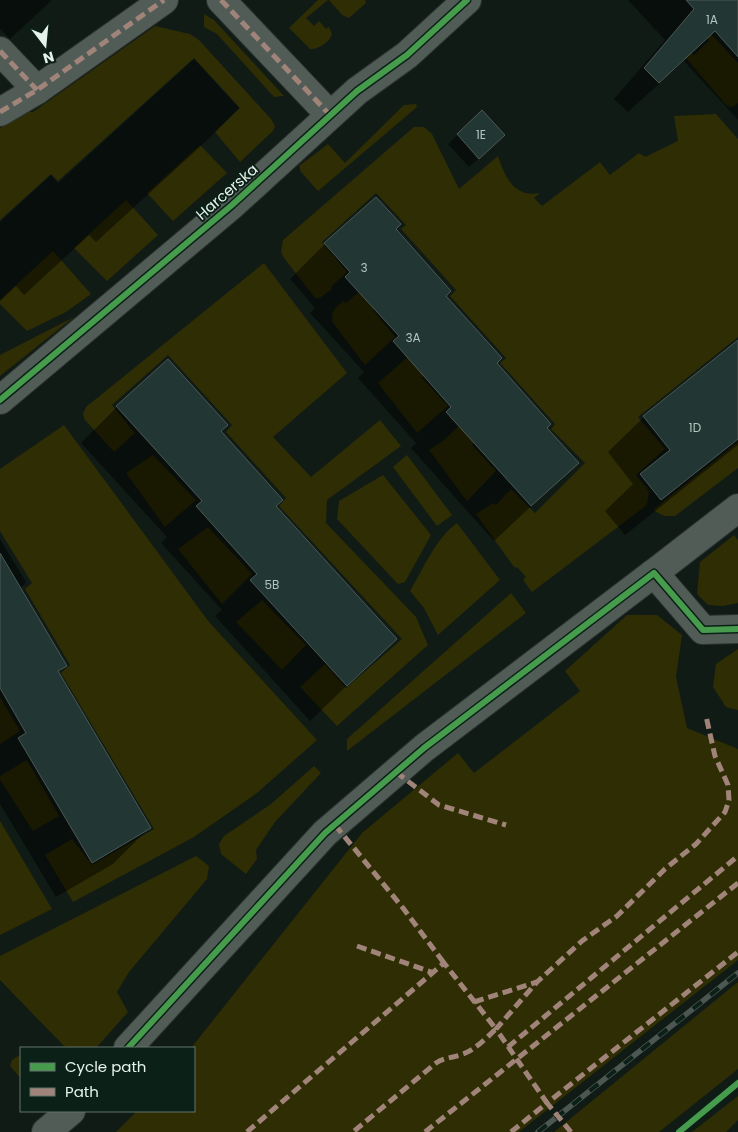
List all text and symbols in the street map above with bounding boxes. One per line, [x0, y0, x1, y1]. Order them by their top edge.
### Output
house number: 1A [706, 11, 718, 28]
north arrow [20, 20, 70, 70]
text: N [41, 46, 56, 69]
house number: 1E [476, 126, 486, 143]
street label: Harcerska [191, 159, 262, 224]
house number: 3 [360, 259, 368, 276]
house number: 3A [405, 329, 421, 346]
house number: 1D [689, 419, 701, 436]
house number: 5B [265, 576, 279, 593]
legend [20, 1047, 195, 1112]
text: Cycle path [65, 1056, 146, 1077]
text: Path [65, 1081, 99, 1102]

